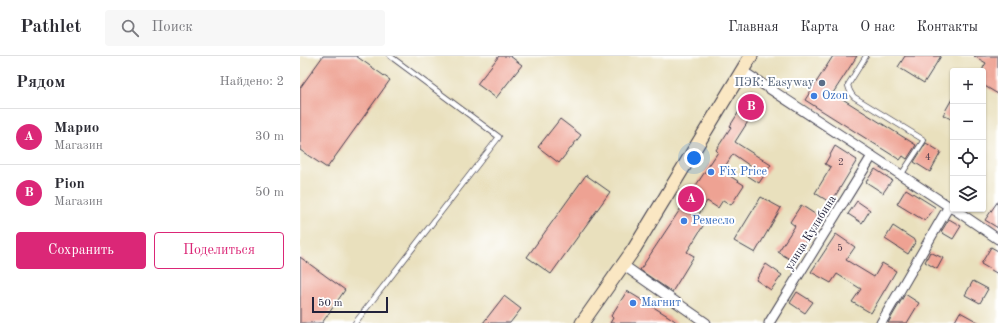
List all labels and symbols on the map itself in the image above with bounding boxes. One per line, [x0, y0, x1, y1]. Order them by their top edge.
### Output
place label: ПЭК: Easyway [735, 77, 815, 89]
marker: ПЭК: Easyway [817, 78, 827, 88]
place label: Ozon [822, 90, 849, 102]
marker: Ozon [809, 91, 819, 101]
pin: B [738, 92, 764, 122]
your location [684, 148, 704, 168]
house number: 4 [925, 152, 931, 162]
house number: 2 [838, 157, 844, 167]
place label: Fix Price [719, 166, 768, 178]
marker: Fix Price [706, 167, 716, 177]
pin: A [678, 184, 704, 214]
street label: улица Кулибина [783, 193, 839, 273]
place label: Ремесло [692, 215, 735, 227]
marker: Ремесло [679, 216, 689, 226]
house number: 5 [837, 243, 843, 253]
scale bar [312, 295, 388, 314]
place label: Магнит [641, 297, 681, 309]
marker: Магнит [628, 298, 638, 308]

